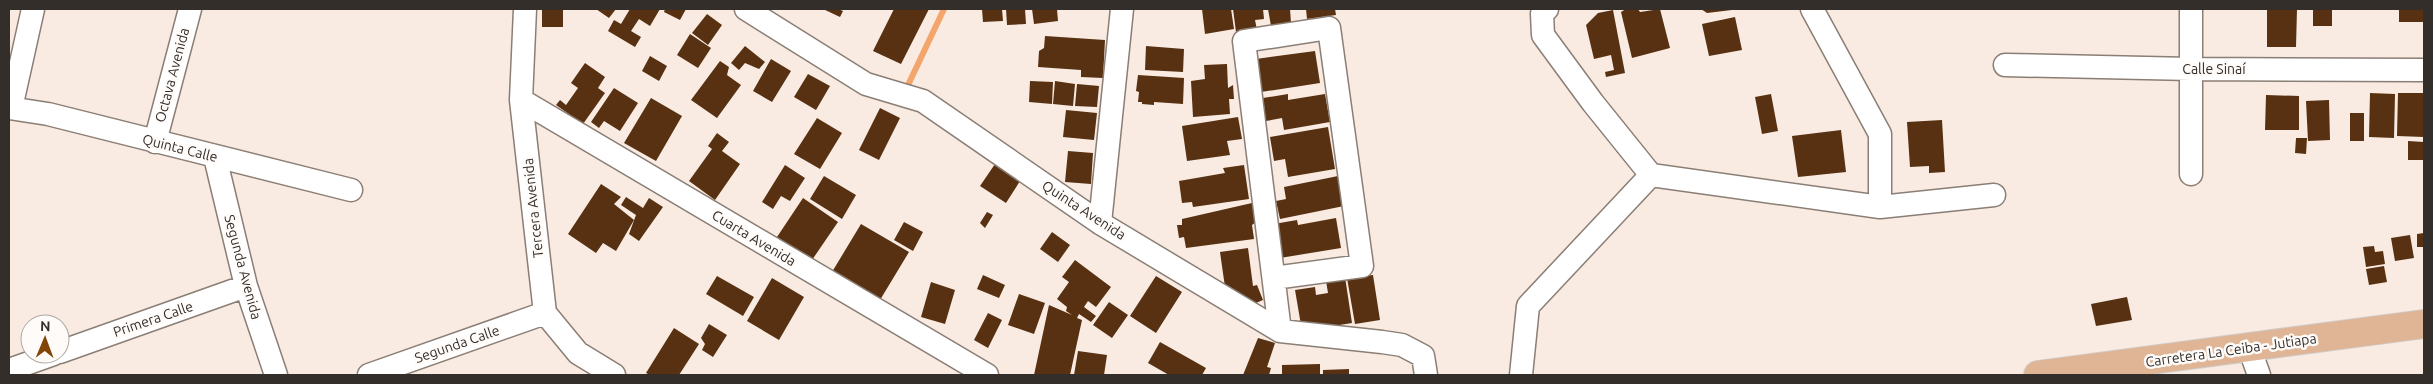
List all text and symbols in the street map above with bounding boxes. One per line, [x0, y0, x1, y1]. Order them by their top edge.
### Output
street label: Octava Avenida [152, 26, 192, 124]
street label: Calle Sinaí [2182, 61, 2246, 77]
street label: Quinta Calle [141, 131, 219, 165]
street label: Tercera Avenida [520, 157, 546, 259]
street label: Quinta Avenida [1039, 177, 1129, 243]
street label: Cuarta Avenida [709, 207, 799, 269]
street label: Segunda Avenida [221, 213, 265, 321]
street label: Primera Calle [111, 298, 195, 340]
north arrow [20, 314, 70, 364]
text: N [40, 318, 51, 334]
street label: Segunda Calle [413, 322, 501, 366]
street label: Carretera La Ceiba - Jutiapa [2144, 330, 2318, 370]

